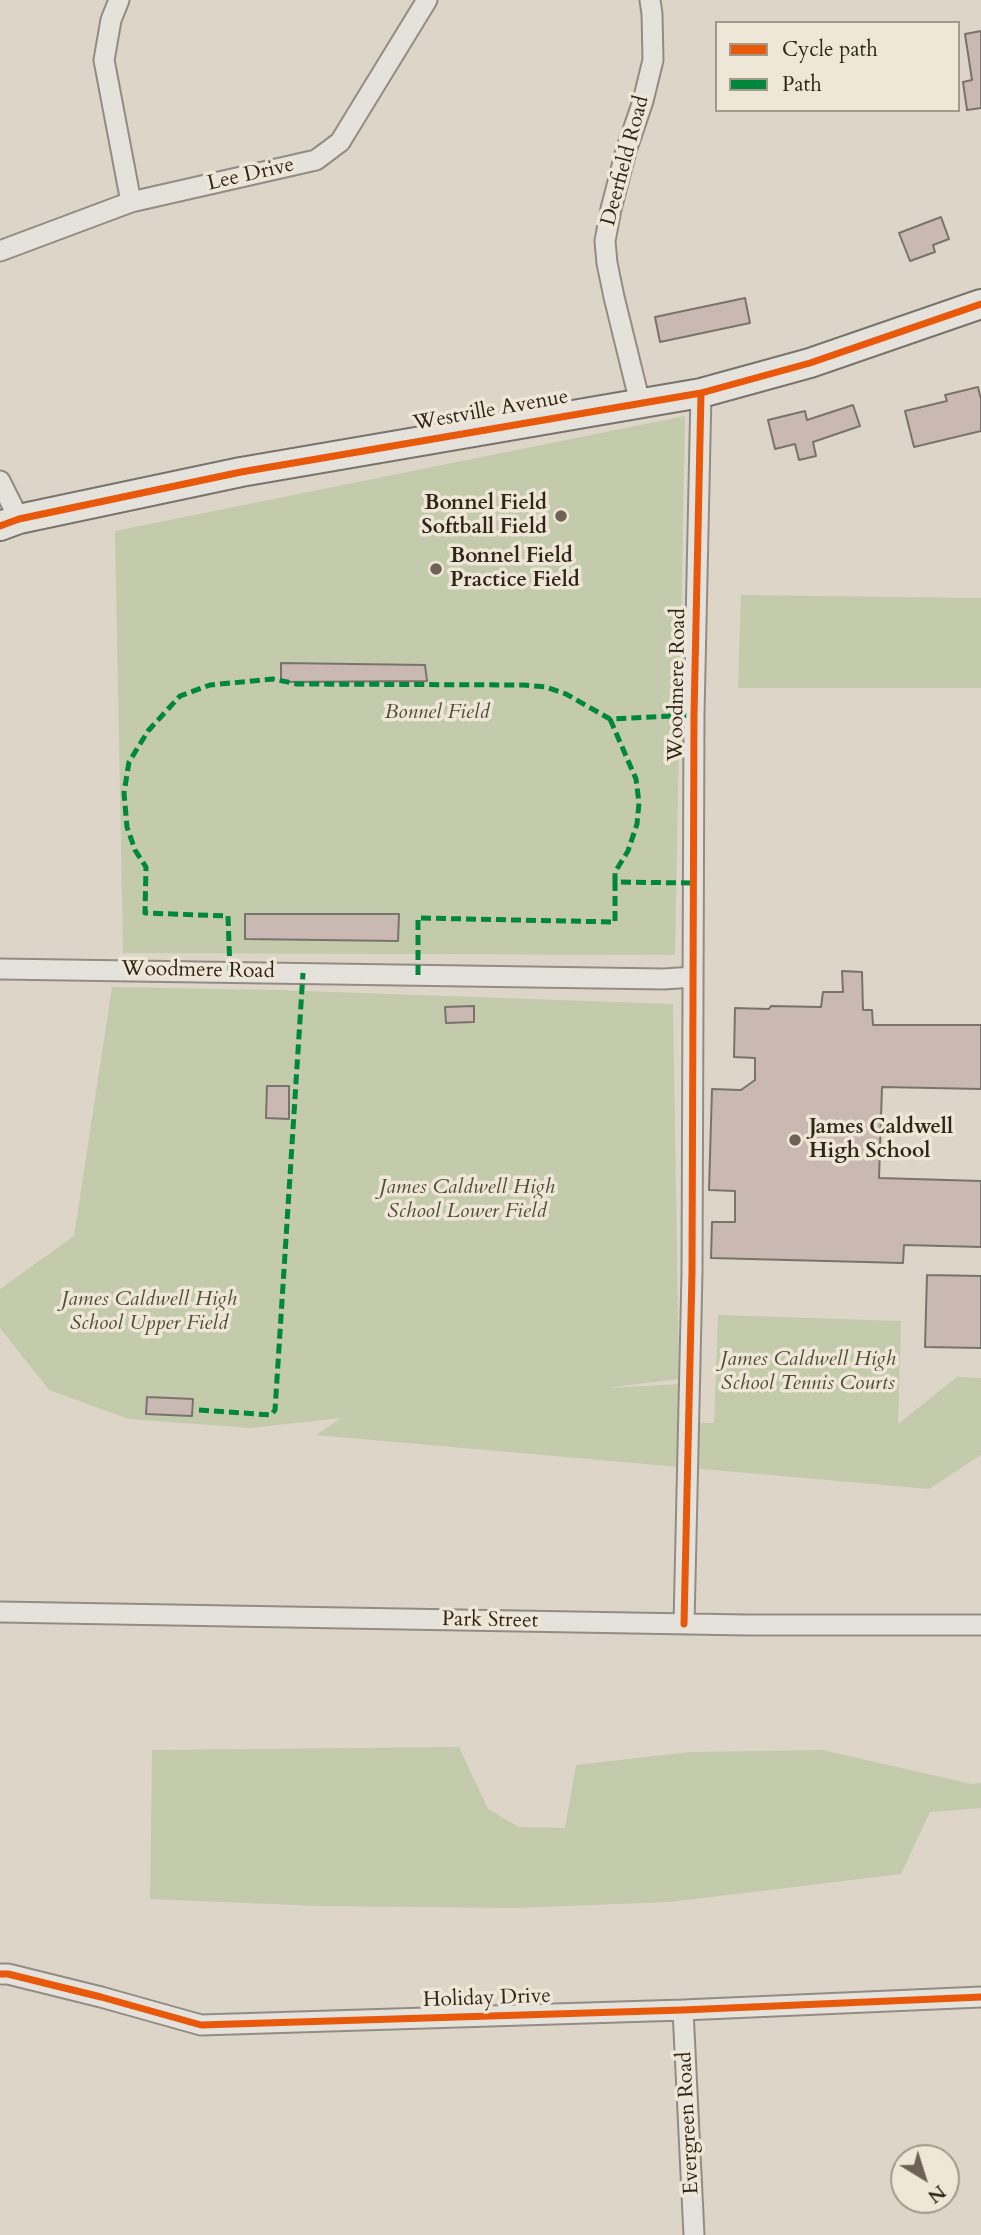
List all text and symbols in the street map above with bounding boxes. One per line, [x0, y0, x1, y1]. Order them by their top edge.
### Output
legend [715, 21, 960, 112]
text: Cycle path [782, 35, 878, 64]
text: Path [782, 70, 822, 99]
street label: Deerfield Road [597, 93, 655, 229]
street label: Lee Drive [205, 153, 297, 197]
street label: Westville Avenue [412, 385, 570, 437]
place label: Bonnel Field Softball Field [422, 491, 547, 541]
marker: Bonnel Field Softball Field [553, 508, 569, 524]
place label: Bonnel Field Practice Field [450, 544, 580, 594]
marker: Bonnel Field Practice Field [428, 561, 444, 577]
street label: Woodmere Road [664, 608, 692, 762]
park label: Bonnel Field [384, 700, 490, 726]
street label: Woodmere Road [121, 957, 275, 985]
place label: James Caldwell High School [809, 1115, 953, 1165]
marker: James Caldwell High School [787, 1132, 803, 1148]
park label: James Caldwell High School Lower Field [379, 1175, 555, 1225]
park label: James Caldwell High School Upper Field [61, 1287, 237, 1337]
park label: James Caldwell High School Tennis Courts [720, 1347, 896, 1397]
street label: Park Street [442, 1608, 538, 1634]
street label: Holiday Drive [423, 1984, 551, 2014]
street label: Evergreen Road [673, 2051, 705, 2195]
north arrow [890, 2144, 960, 2214]
text: N [922, 2179, 951, 2209]

